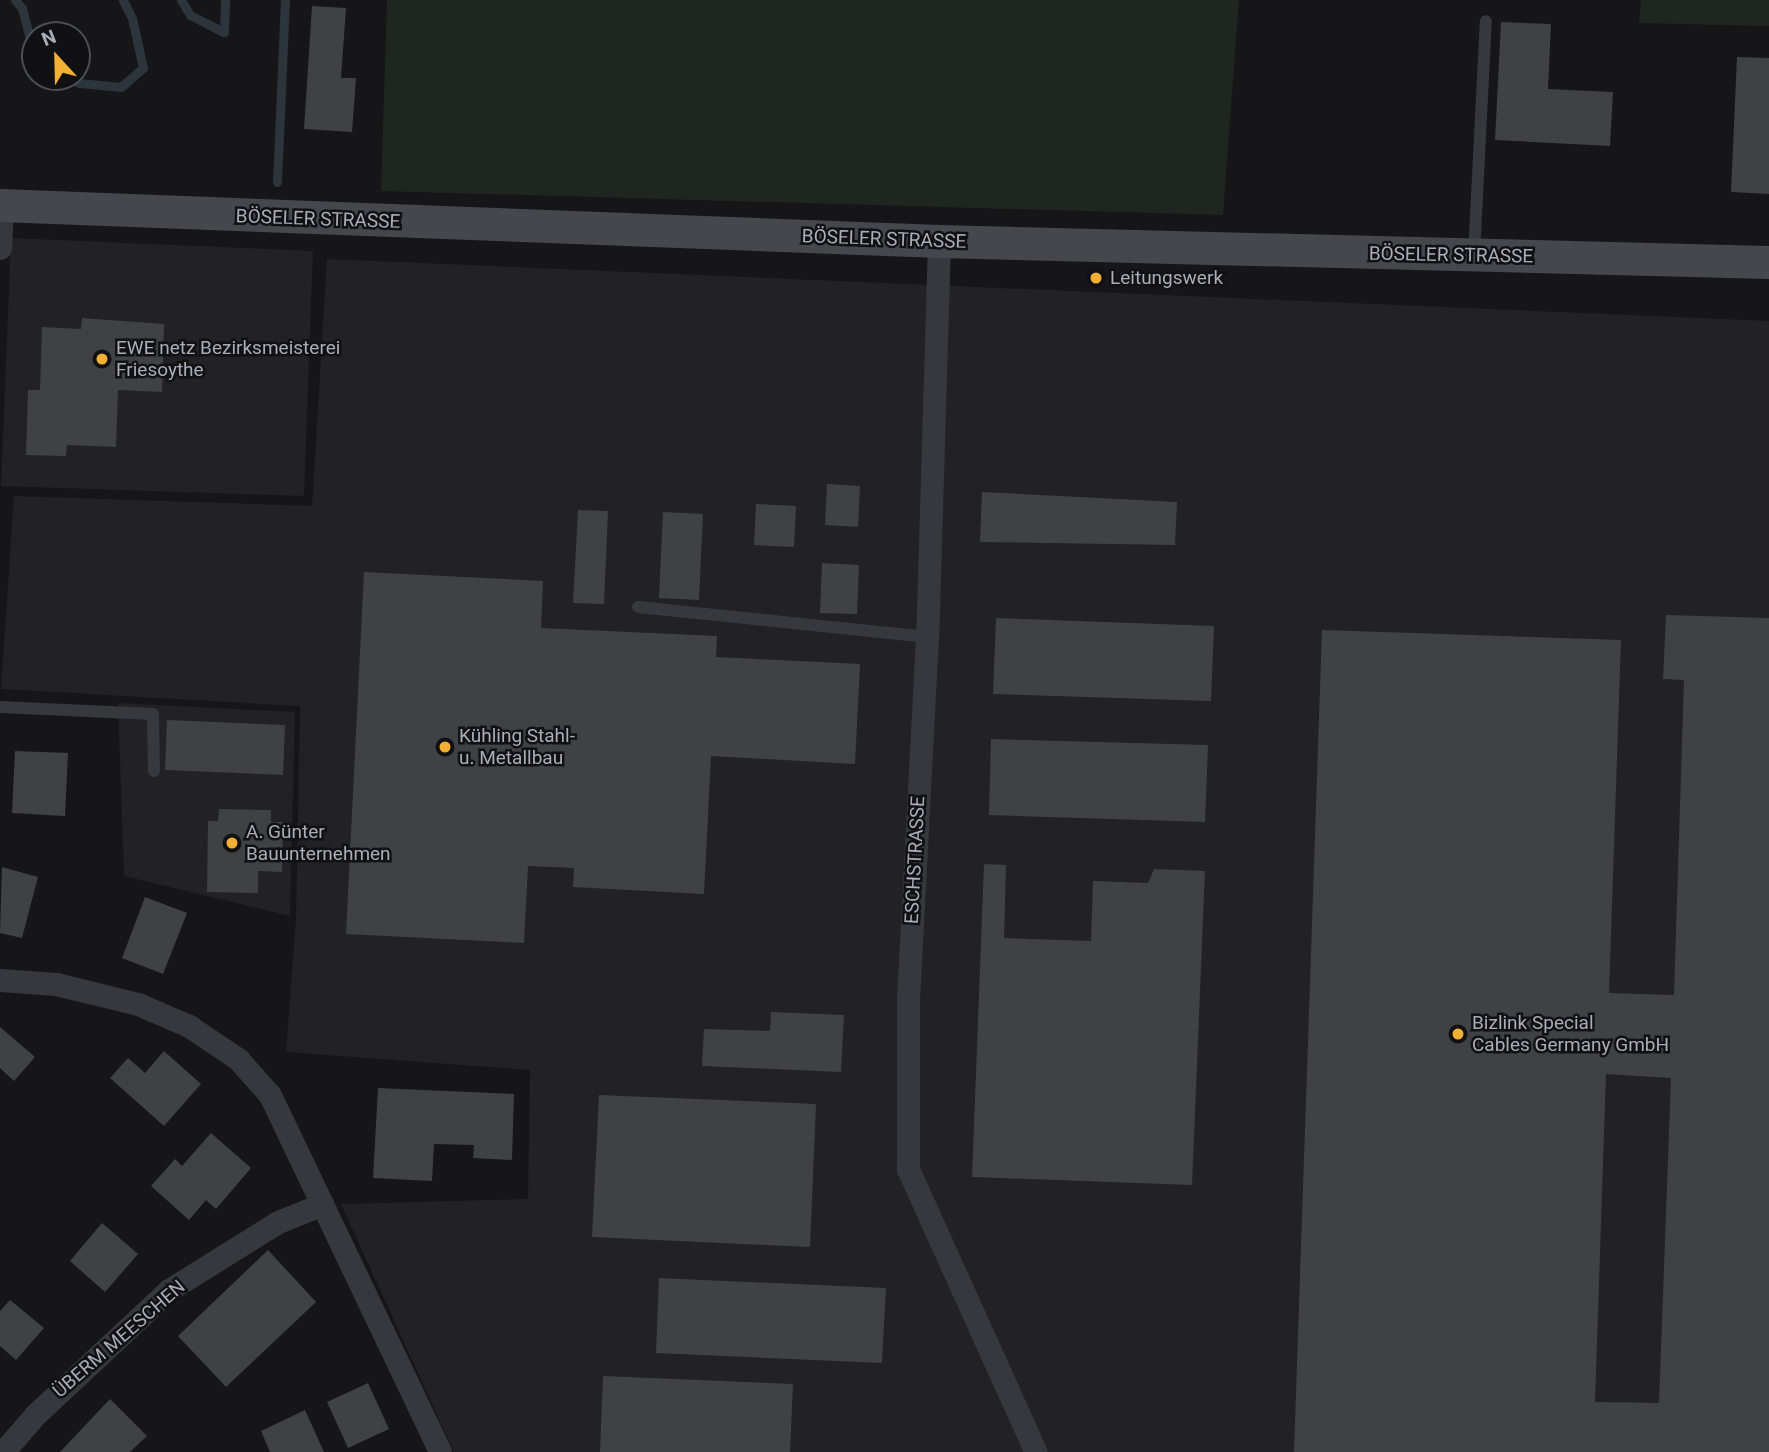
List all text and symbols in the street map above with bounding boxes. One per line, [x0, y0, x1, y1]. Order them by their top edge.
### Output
north arrow [21, 21, 91, 91]
text: N [38, 25, 59, 51]
street label: BÖSELER STRASSE [235, 205, 401, 233]
street label: BÖSELER STRASSE [801, 225, 967, 253]
street label: BÖSELER STRASSE [1369, 242, 1533, 268]
place label: Leitungswerk [1110, 267, 1223, 289]
marker: Leitungswerk [1088, 270, 1104, 286]
place label: EWE netz Bezirksmeisterei Friesoythe [116, 337, 340, 381]
marker: EWE netz Bezirksmeisterei Friesoythe [94, 351, 110, 367]
place label: Kühling Stahl- u. Metallbau [459, 725, 575, 769]
marker: Kühling Stahl- u. Metallbau [437, 739, 453, 755]
street label: ESCHSTRASSE [900, 795, 930, 925]
place label: A. Günter Bauunternehmen [246, 821, 391, 865]
marker: A. Günter Bauunternehmen [224, 835, 240, 851]
place label: Bizlink Special Cables Germany GmbH [1472, 1012, 1669, 1056]
marker: Bizlink Special Cables Germany GmbH [1450, 1026, 1466, 1042]
street label: ÜBERM MEESCHEN [48, 1275, 190, 1403]

